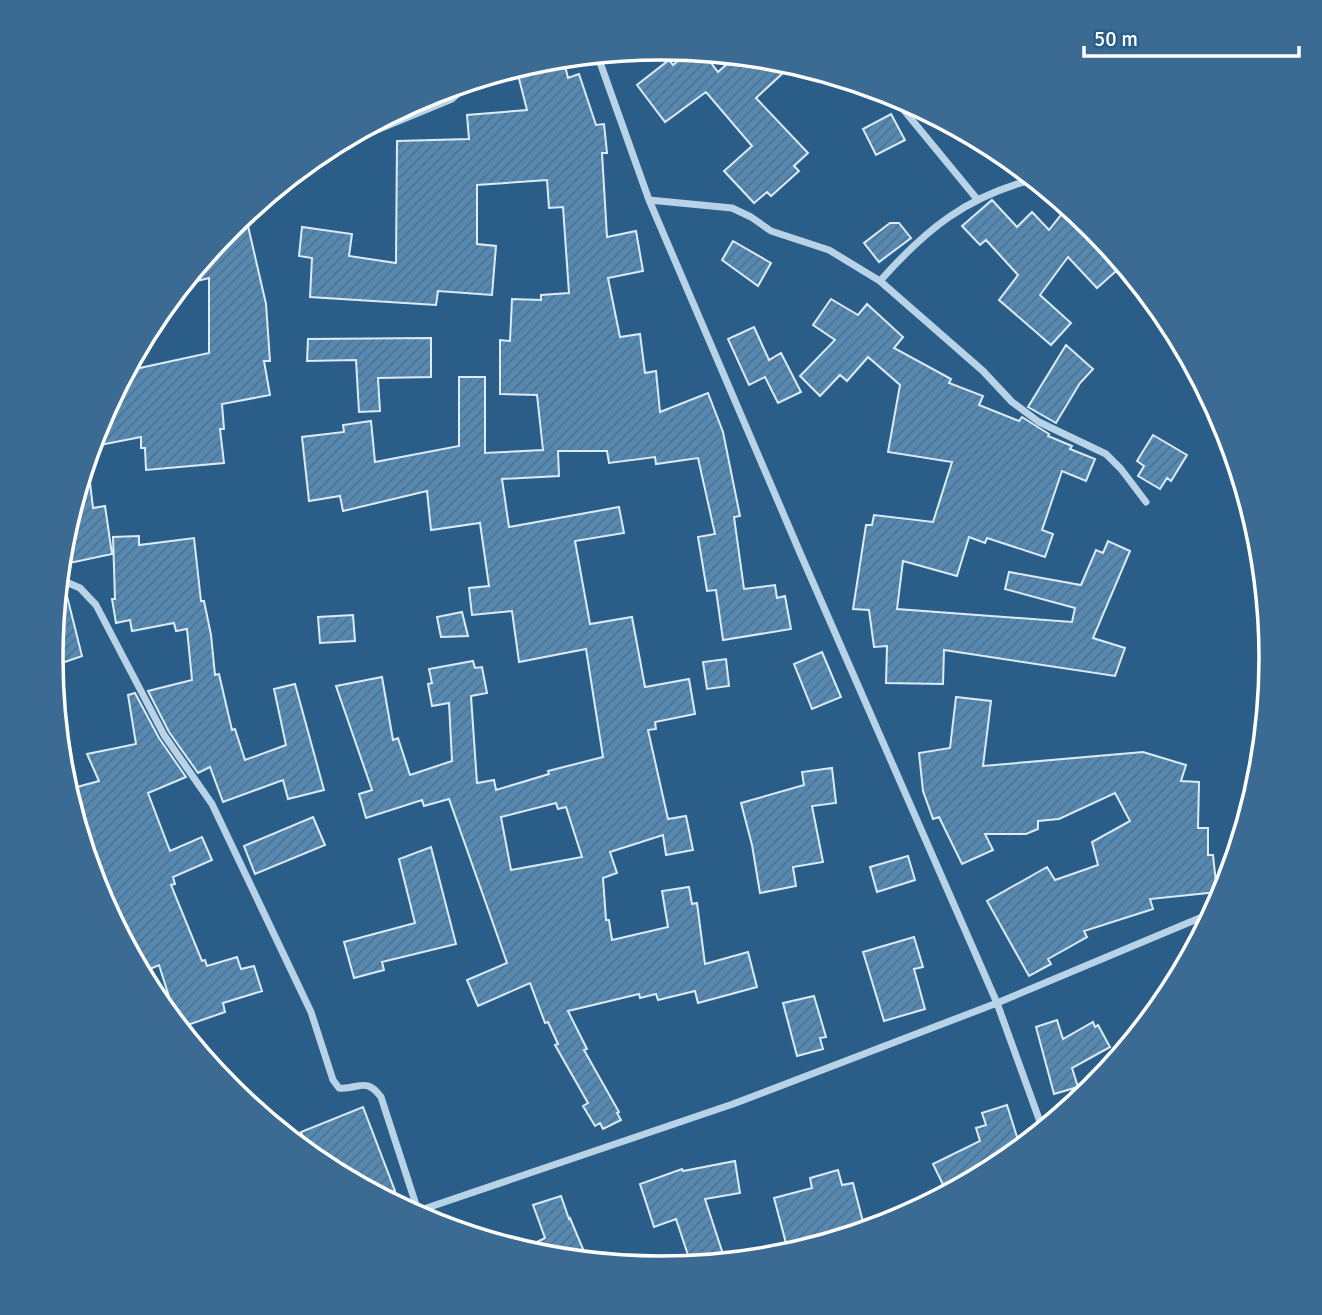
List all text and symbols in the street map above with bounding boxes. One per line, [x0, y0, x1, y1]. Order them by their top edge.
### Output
scale bar [1084, 14, 1299, 58]
text: 50 m [1094, 26, 1138, 52]

